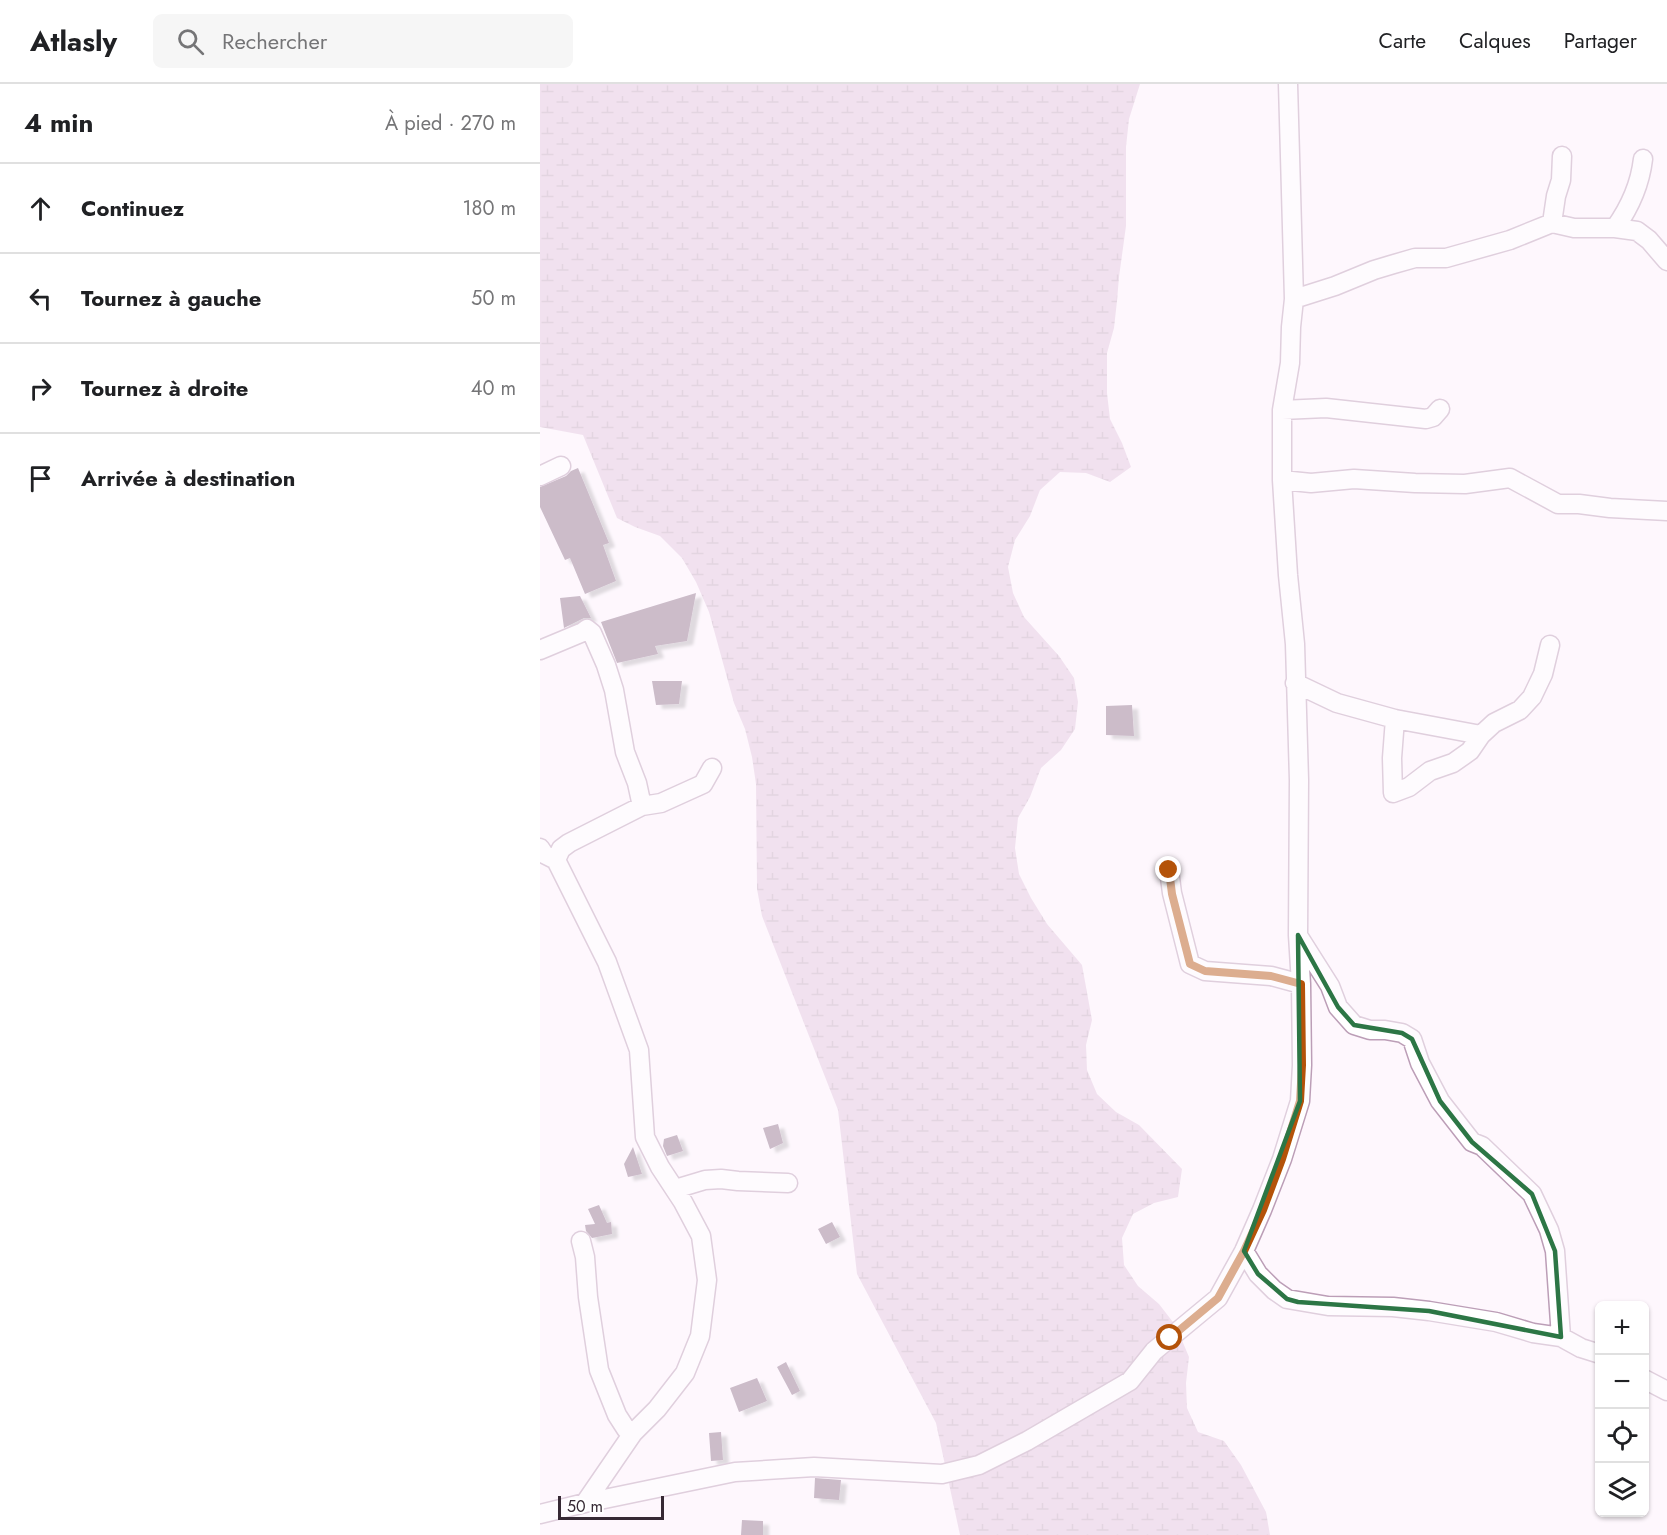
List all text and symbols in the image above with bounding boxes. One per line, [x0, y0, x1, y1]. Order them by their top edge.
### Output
search box [153, 14, 573, 68]
text: Atlasly [30, 21, 117, 62]
icon: search [174, 25, 207, 58]
text: Rechercher [222, 25, 327, 57]
text: Carte [1379, 26, 1426, 56]
text: Calques [1459, 26, 1531, 56]
text: Partager [1564, 26, 1637, 56]
text: 4 min [24, 104, 93, 142]
text: À pied · 270 m [385, 109, 516, 138]
icon: ahead [24, 192, 57, 225]
text: Continuez [81, 192, 184, 224]
text: 180 m [462, 194, 516, 223]
icon: left [24, 282, 57, 315]
text: Tournez à gauche [81, 282, 261, 314]
text: 50 m [471, 284, 516, 313]
icon: right [24, 372, 57, 405]
text: Tournez à droite [81, 372, 248, 404]
text: 40 m [471, 374, 516, 403]
icon: arrive [24, 462, 57, 495]
text: Arrivée à destination [81, 462, 295, 494]
route end [1155, 856, 1181, 882]
map controls [1595, 1301, 1649, 1517]
button: + [1595, 1301, 1649, 1355]
route start [1156, 1324, 1182, 1350]
button: − [1595, 1355, 1649, 1409]
button: locate [1595, 1409, 1649, 1463]
button: layers [1595, 1463, 1649, 1517]
scale bar [558, 1493, 664, 1520]
text: 50 m [567, 1495, 603, 1518]

